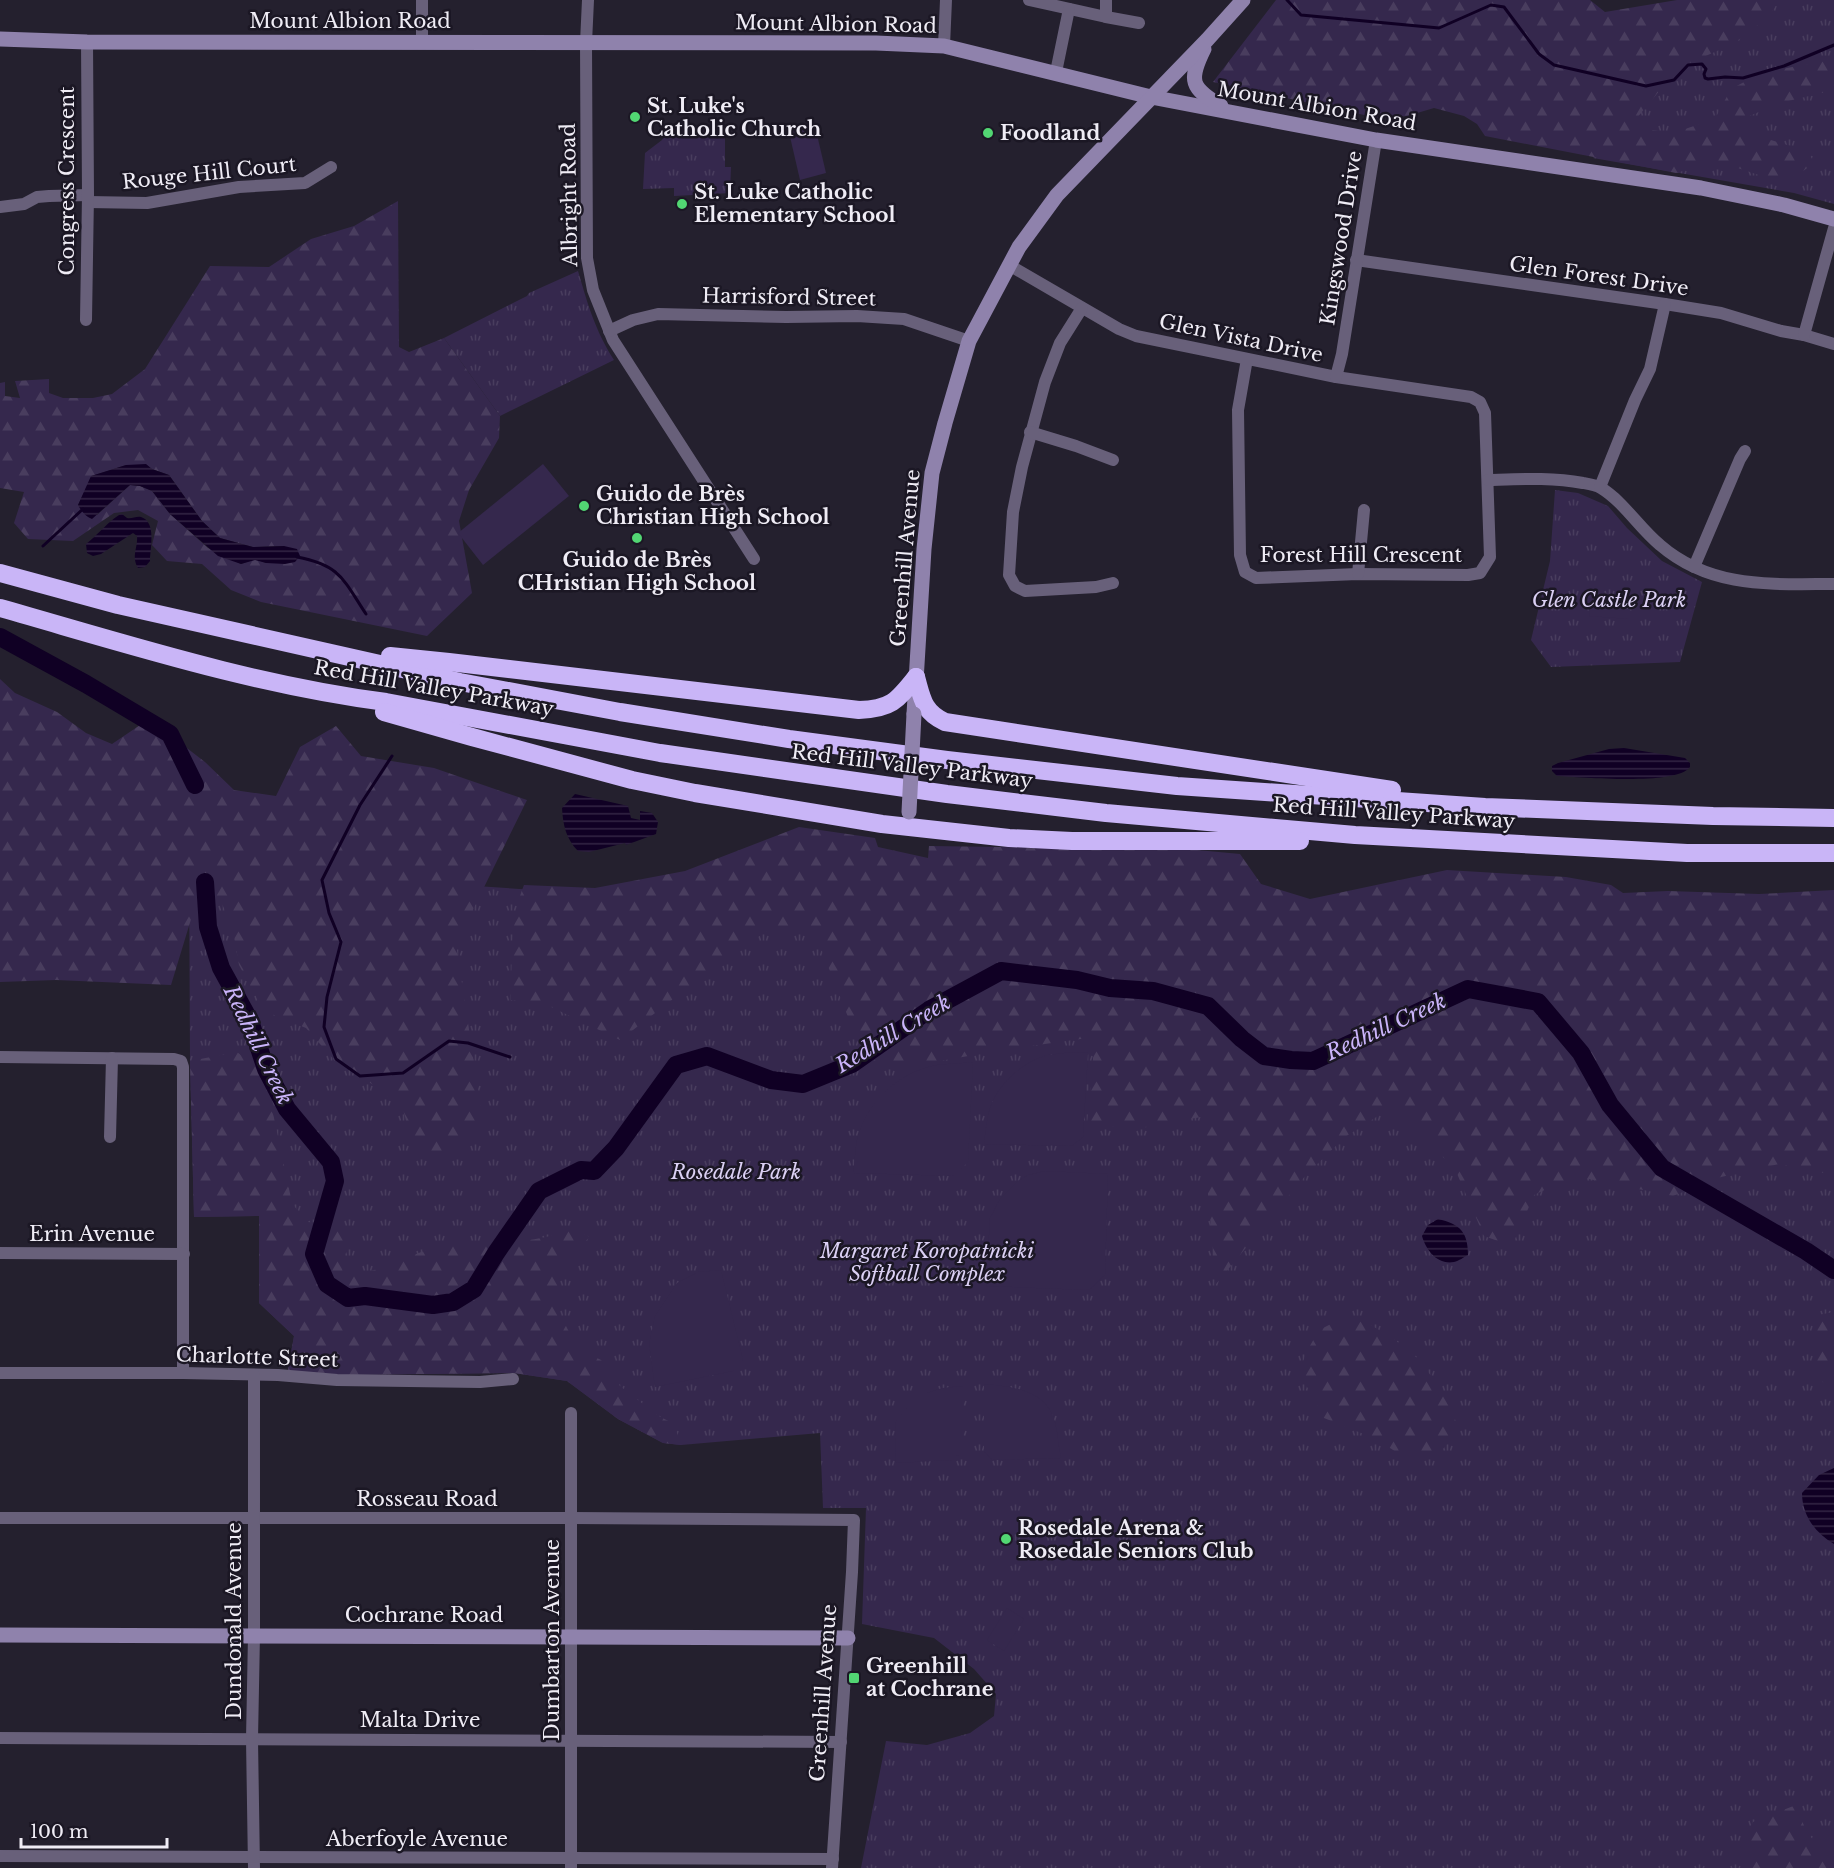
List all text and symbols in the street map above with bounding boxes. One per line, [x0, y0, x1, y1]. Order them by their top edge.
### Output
street label: Mount Albion Road [249, 9, 451, 33]
street label: Mount Albion Road [735, 10, 937, 38]
street label: Mount Albion Road [1216, 77, 1418, 135]
street label: Congress Crescent [55, 86, 79, 275]
place label: St. Luke's Catholic Church [647, 94, 822, 141]
marker: St. Luke's Catholic Church [628, 110, 642, 124]
place label: Foodland [1000, 121, 1100, 145]
street label: Albright Road [556, 123, 582, 268]
marker: Foodland [981, 126, 995, 140]
street label: Kingswood Drive [1315, 149, 1367, 327]
street label: Rouge Hill Court [121, 152, 298, 194]
place label: St. Luke Catholic Elementary School [694, 180, 895, 227]
marker: St. Luke Catholic Elementary School [675, 197, 689, 211]
street label: Glen Forest Drive [1508, 252, 1690, 300]
street label: Harrisford Street [702, 283, 877, 311]
street label: Glen Vista Drive [1157, 309, 1325, 367]
street label: Greenhill Avenue [885, 468, 925, 648]
place label: Guido de Brès Christian High School [596, 482, 830, 529]
marker: Guido de Brès Christian High School [577, 499, 591, 513]
marker: Guido de Brès CHristian High School [630, 531, 644, 545]
street label: Forest Hill Crescent [1260, 543, 1463, 567]
place label: Guido de Brès CHristian High School [518, 548, 756, 595]
park label: Glen Castle Park [1532, 588, 1686, 612]
street label: Red Hill Valley Parkway [312, 655, 556, 721]
street label: Red Hill Valley Parkway [790, 739, 1034, 793]
street label: Red Hill Valley Parkway [1272, 793, 1516, 833]
water label: Redhill Creek [217, 980, 298, 1109]
water label: Redhill Creek [1321, 988, 1450, 1067]
water label: Redhill Creek [830, 989, 955, 1079]
park label: Rosedale Park [670, 1160, 801, 1184]
street label: Erin Avenue [29, 1222, 155, 1246]
park label: Margaret Koropatnicki Softball Complex [819, 1239, 1034, 1286]
street label: Charlotte Street [175, 1342, 339, 1372]
street label: Rosseau Road [356, 1487, 498, 1511]
place label: Rosedale Arena & Rosedale Seniors Club [1018, 1516, 1254, 1563]
street label: Dundonald Avenue [222, 1522, 246, 1720]
marker: Rosedale Arena & Rosedale Seniors Club [999, 1532, 1013, 1546]
street label: Dumbarton Avenue [540, 1539, 564, 1741]
street label: Cochrane Road [345, 1603, 503, 1627]
street label: Greenhill Avenue [805, 1603, 841, 1783]
place label: Greenhill at Cochrane [866, 1654, 993, 1701]
marker: Greenhill at Cochrane [847, 1671, 861, 1685]
street label: Malta Drive [360, 1708, 480, 1732]
scale bar [21, 1811, 166, 1849]
text: 100 m [30, 1821, 88, 1843]
street label: Aberfoyle Avenue [325, 1827, 508, 1851]

